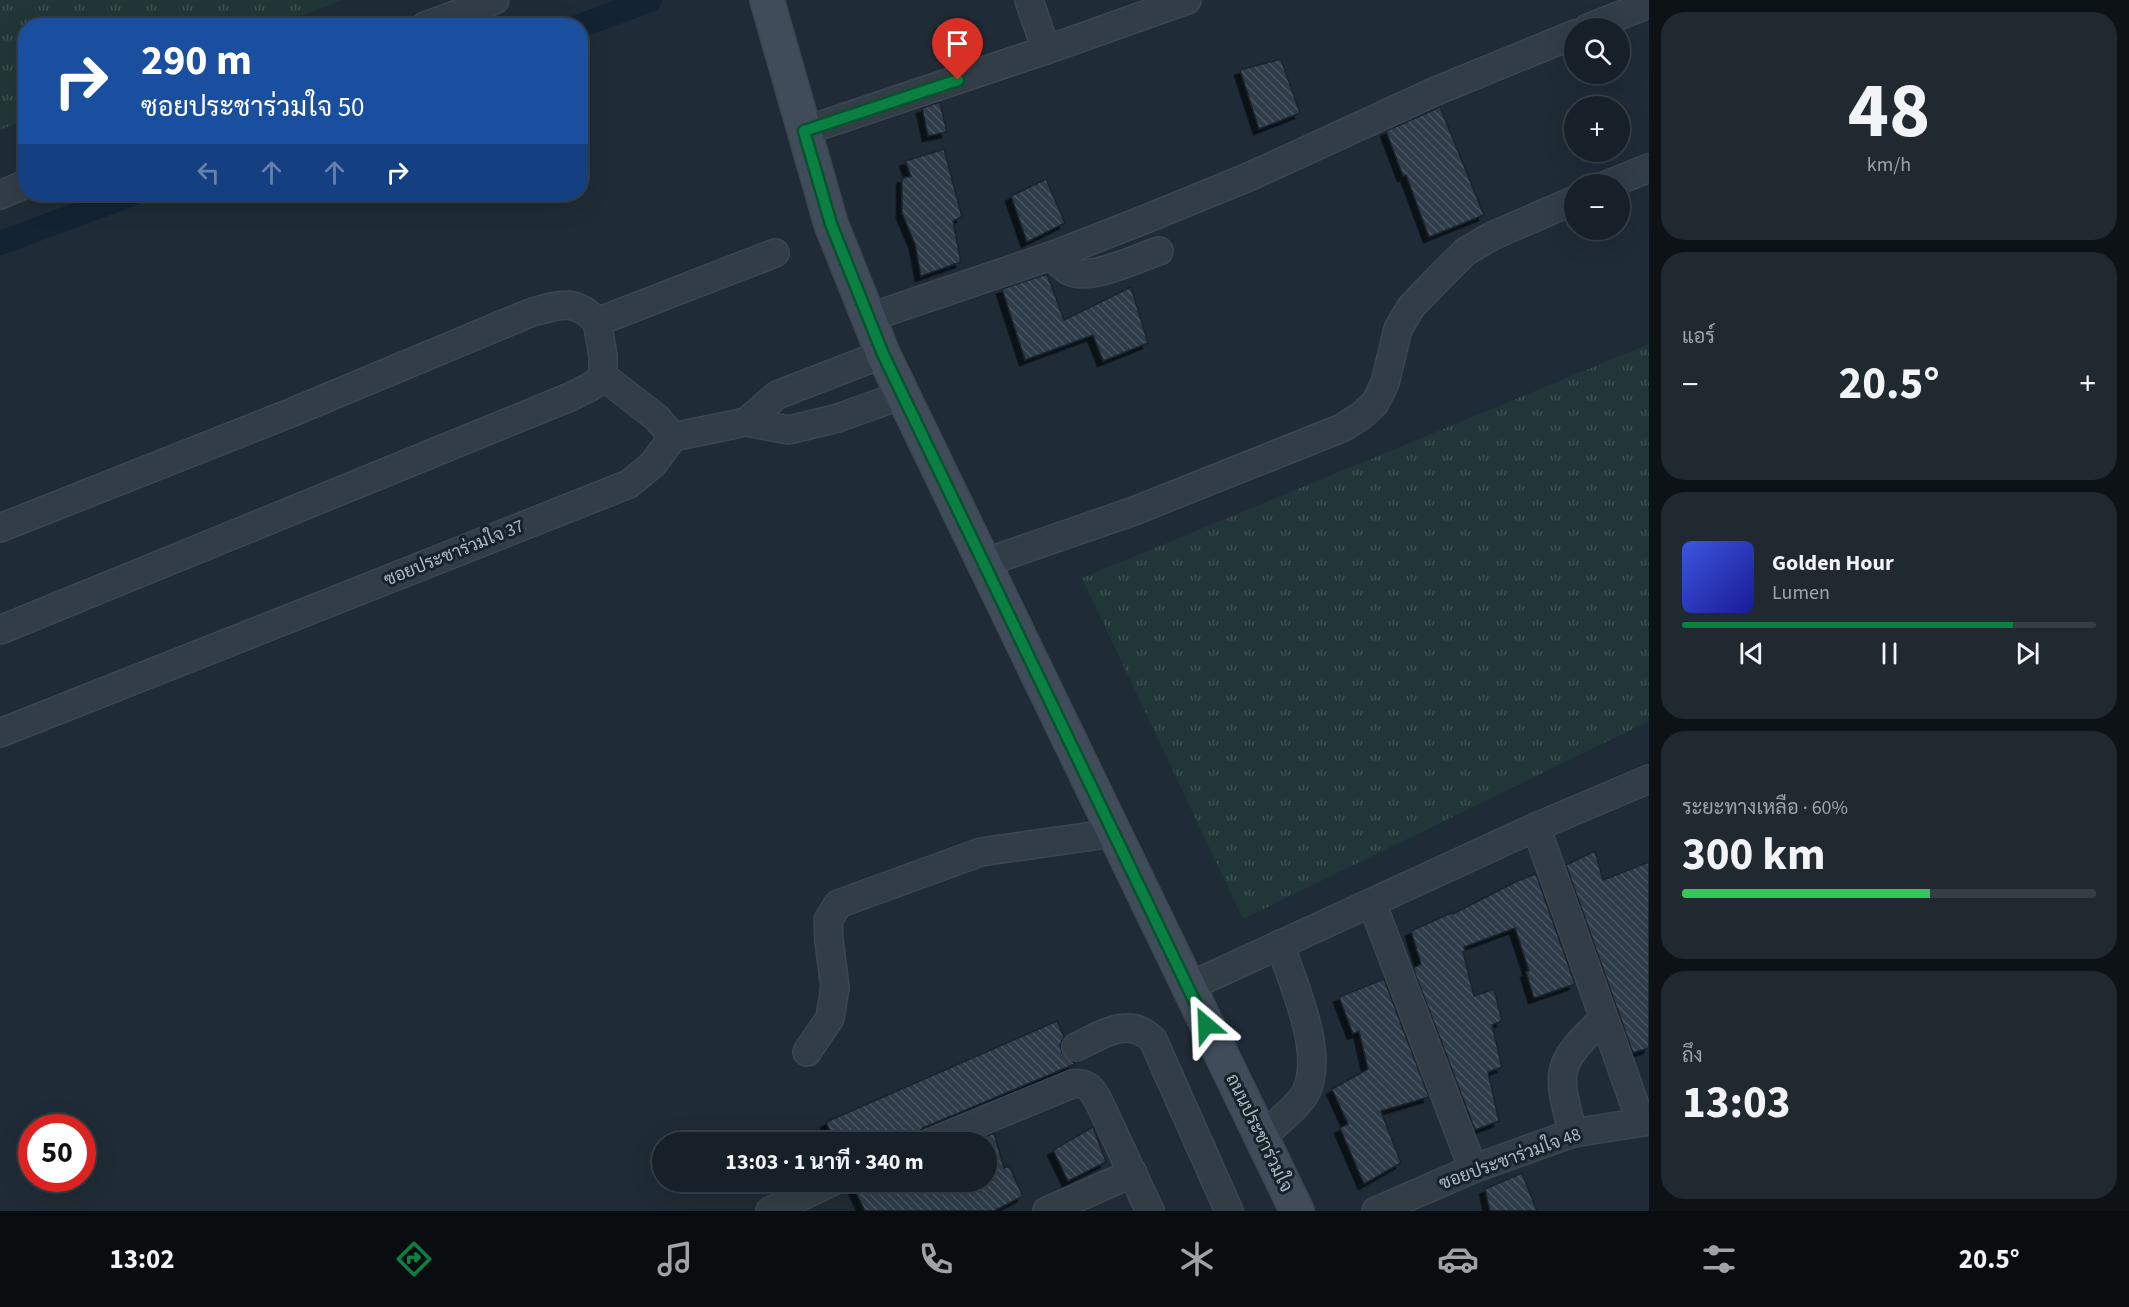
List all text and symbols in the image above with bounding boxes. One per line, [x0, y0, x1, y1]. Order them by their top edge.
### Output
pin [932, 18, 983, 80]
map controls [1564, 18, 1630, 240]
button: search [1564, 18, 1630, 84]
icon: arrive [941, 27, 974, 60]
text: 290 m [141, 31, 252, 91]
icon: right [42, 42, 120, 120]
text: 48 [1848, 56, 1930, 167]
text: ซอยประชาร่วมใจ 50 [141, 88, 364, 127]
button: + [1564, 96, 1630, 162]
text: km/h [1867, 151, 1911, 179]
icon: left [192, 156, 225, 189]
icon: ahead [255, 156, 288, 189]
icon: ahead [318, 156, 351, 189]
icon: right [381, 156, 414, 189]
button: − [1564, 174, 1630, 240]
text: แอร์ [1682, 323, 1715, 351]
text: 20.5° [1838, 352, 1940, 416]
text: − [1682, 361, 1698, 408]
text: + [2080, 361, 2096, 408]
street label: ซอยประชาร่วมใจ 37 [380, 513, 528, 592]
text: Golden Hour [1772, 547, 1894, 579]
text: Lumen [1772, 579, 1830, 607]
icon: previous [1735, 637, 1768, 670]
icon: pause [1873, 637, 1906, 670]
icon: next [2011, 637, 2044, 670]
text: ระยะทางเหลือ · 60% [1682, 794, 1848, 822]
text: 300 km [1682, 823, 1826, 887]
position arrow [1174, 993, 1238, 1057]
text: ถึง [1682, 1042, 1703, 1070]
street label: ถนนประชาร่วมใจ [1220, 1069, 1299, 1196]
text: 13:03 [1682, 1071, 1791, 1135]
speed limit sign: 50 [18, 1114, 96, 1192]
street label: ซอยประชาร่วมใจ 48 [1435, 1121, 1584, 1196]
text: 13:03 · 1 นาที · 340 m [725, 1146, 924, 1178]
icon: directions [393, 1238, 435, 1280]
icon: music [654, 1238, 696, 1280]
icon: phone [915, 1238, 957, 1280]
icon: climate [1176, 1238, 1218, 1280]
icon: car [1437, 1238, 1479, 1280]
icon: filters [1698, 1238, 1740, 1280]
text: 13:02 [109, 1240, 175, 1279]
text: 20.5° [1959, 1240, 2020, 1279]

